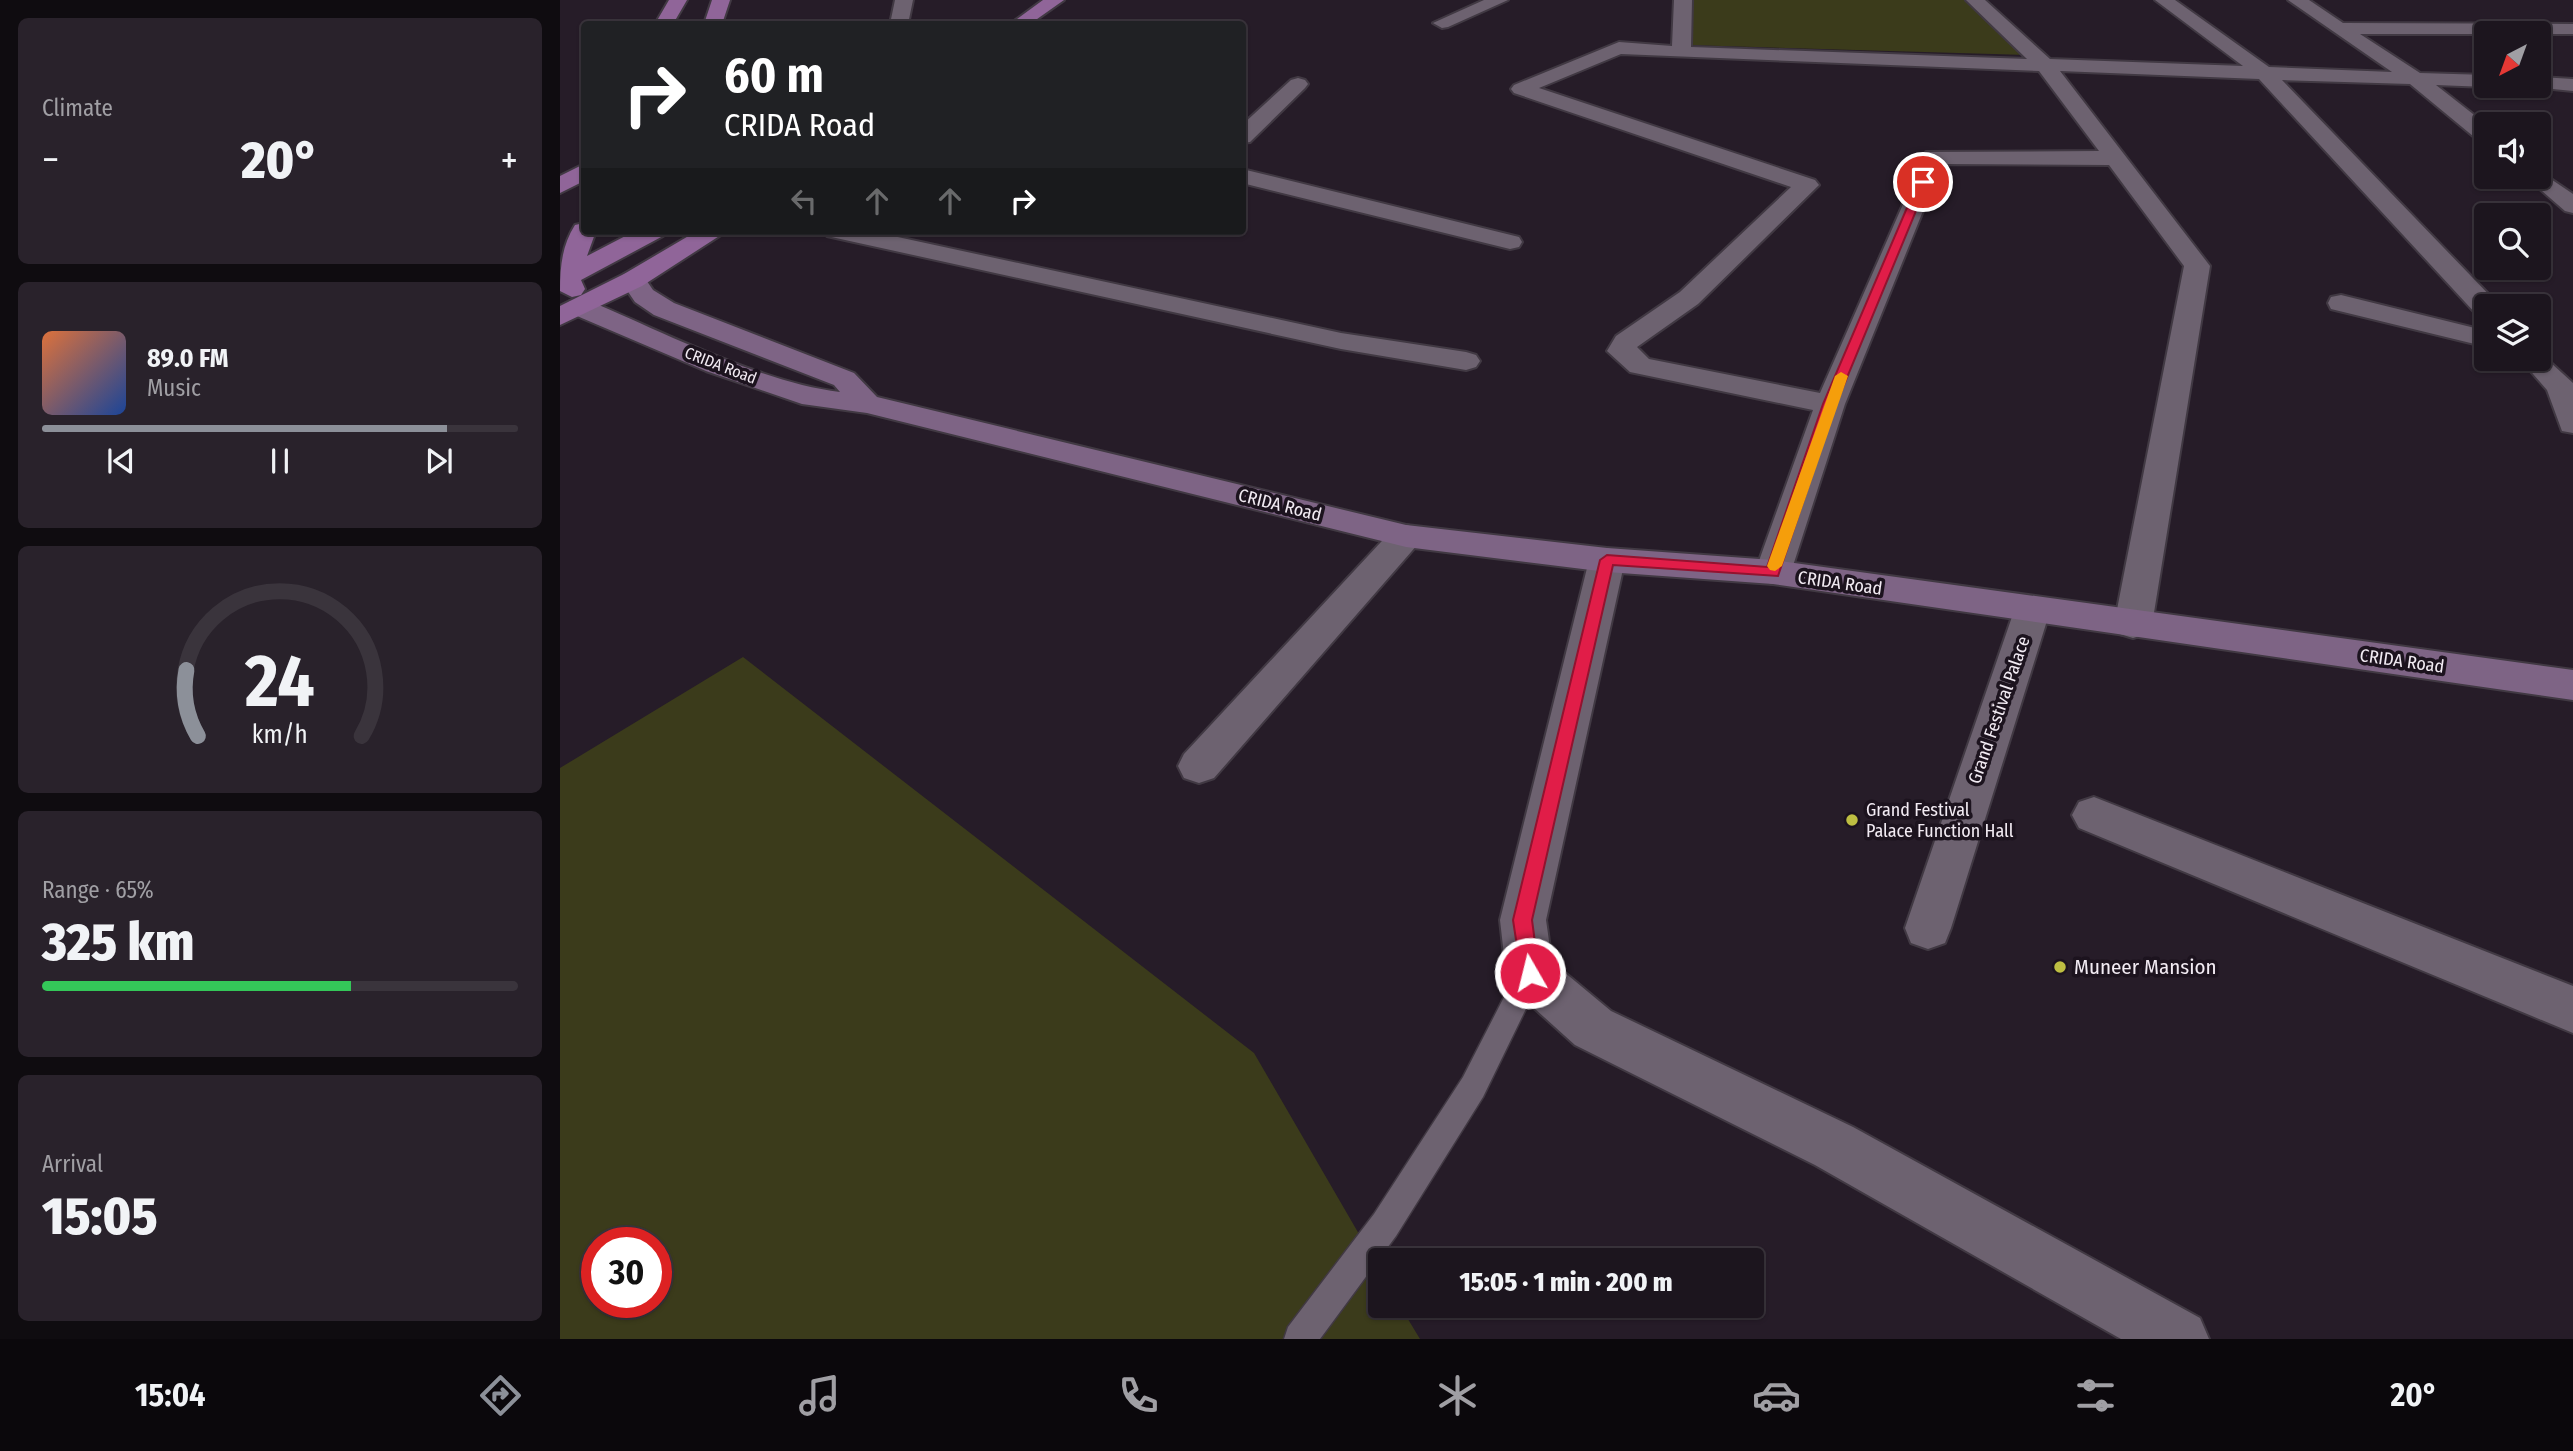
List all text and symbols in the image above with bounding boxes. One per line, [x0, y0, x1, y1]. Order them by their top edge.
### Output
north arrow [2474, 21, 2552, 98]
map controls [2474, 21, 2551, 371]
text: 60 m [724, 46, 824, 105]
icon: right [609, 49, 700, 140]
text: Climate [42, 94, 113, 122]
text: CRIDA Road [724, 106, 875, 144]
button: sound [2474, 112, 2551, 189]
text: 20° [241, 129, 319, 192]
text: − [42, 137, 59, 183]
text: + [501, 137, 518, 183]
pin [1893, 152, 1953, 212]
icon: arrive [1904, 163, 1942, 201]
icon: left [785, 182, 823, 220]
icon: ahead [858, 182, 896, 220]
icon: ahead [931, 182, 969, 220]
icon: right [1004, 182, 1042, 220]
button: search [2474, 203, 2551, 280]
button: layers [2474, 294, 2551, 371]
text: 89.0 FM [147, 343, 229, 374]
street label: CRIDA Road [682, 343, 759, 388]
text: Music [147, 374, 201, 402]
icon: previous [102, 442, 140, 480]
icon: pause [261, 442, 299, 480]
icon: next [420, 442, 458, 480]
street label: CRIDA Road [1236, 484, 1324, 526]
street label: CRIDA Road [1796, 566, 1884, 600]
street label: Grand Festival Palace [1963, 633, 2035, 787]
text: 24 [244, 638, 315, 725]
street label: CRIDA Road [2358, 644, 2446, 678]
text: km/h [252, 719, 308, 749]
place label: Grand Festival Palace Function Hall [1866, 799, 2014, 842]
marker: Grand Festival Palace Function Hall [1844, 812, 1860, 828]
text: Range · 65% [42, 876, 154, 904]
text: 325 km [42, 911, 194, 974]
position arrow [1493, 936, 1567, 1010]
place label: Muneer Mansion [2074, 954, 2217, 980]
marker: Muneer Mansion [2052, 959, 2068, 975]
text: Arrival [42, 1150, 103, 1178]
text: 15:05 [42, 1185, 157, 1248]
speed limit sign: 30 [581, 1227, 672, 1318]
text: 15:05 · 1 min · 200 m [1459, 1267, 1673, 1298]
icon: directions [476, 1371, 525, 1420]
icon: music [795, 1371, 844, 1420]
icon: phone [1114, 1371, 1163, 1420]
icon: climate [1433, 1371, 1482, 1420]
icon: car [1752, 1371, 1801, 1420]
icon: filters [2071, 1371, 2120, 1420]
text: 15:04 [135, 1376, 206, 1414]
text: 20° [2391, 1376, 2438, 1414]

